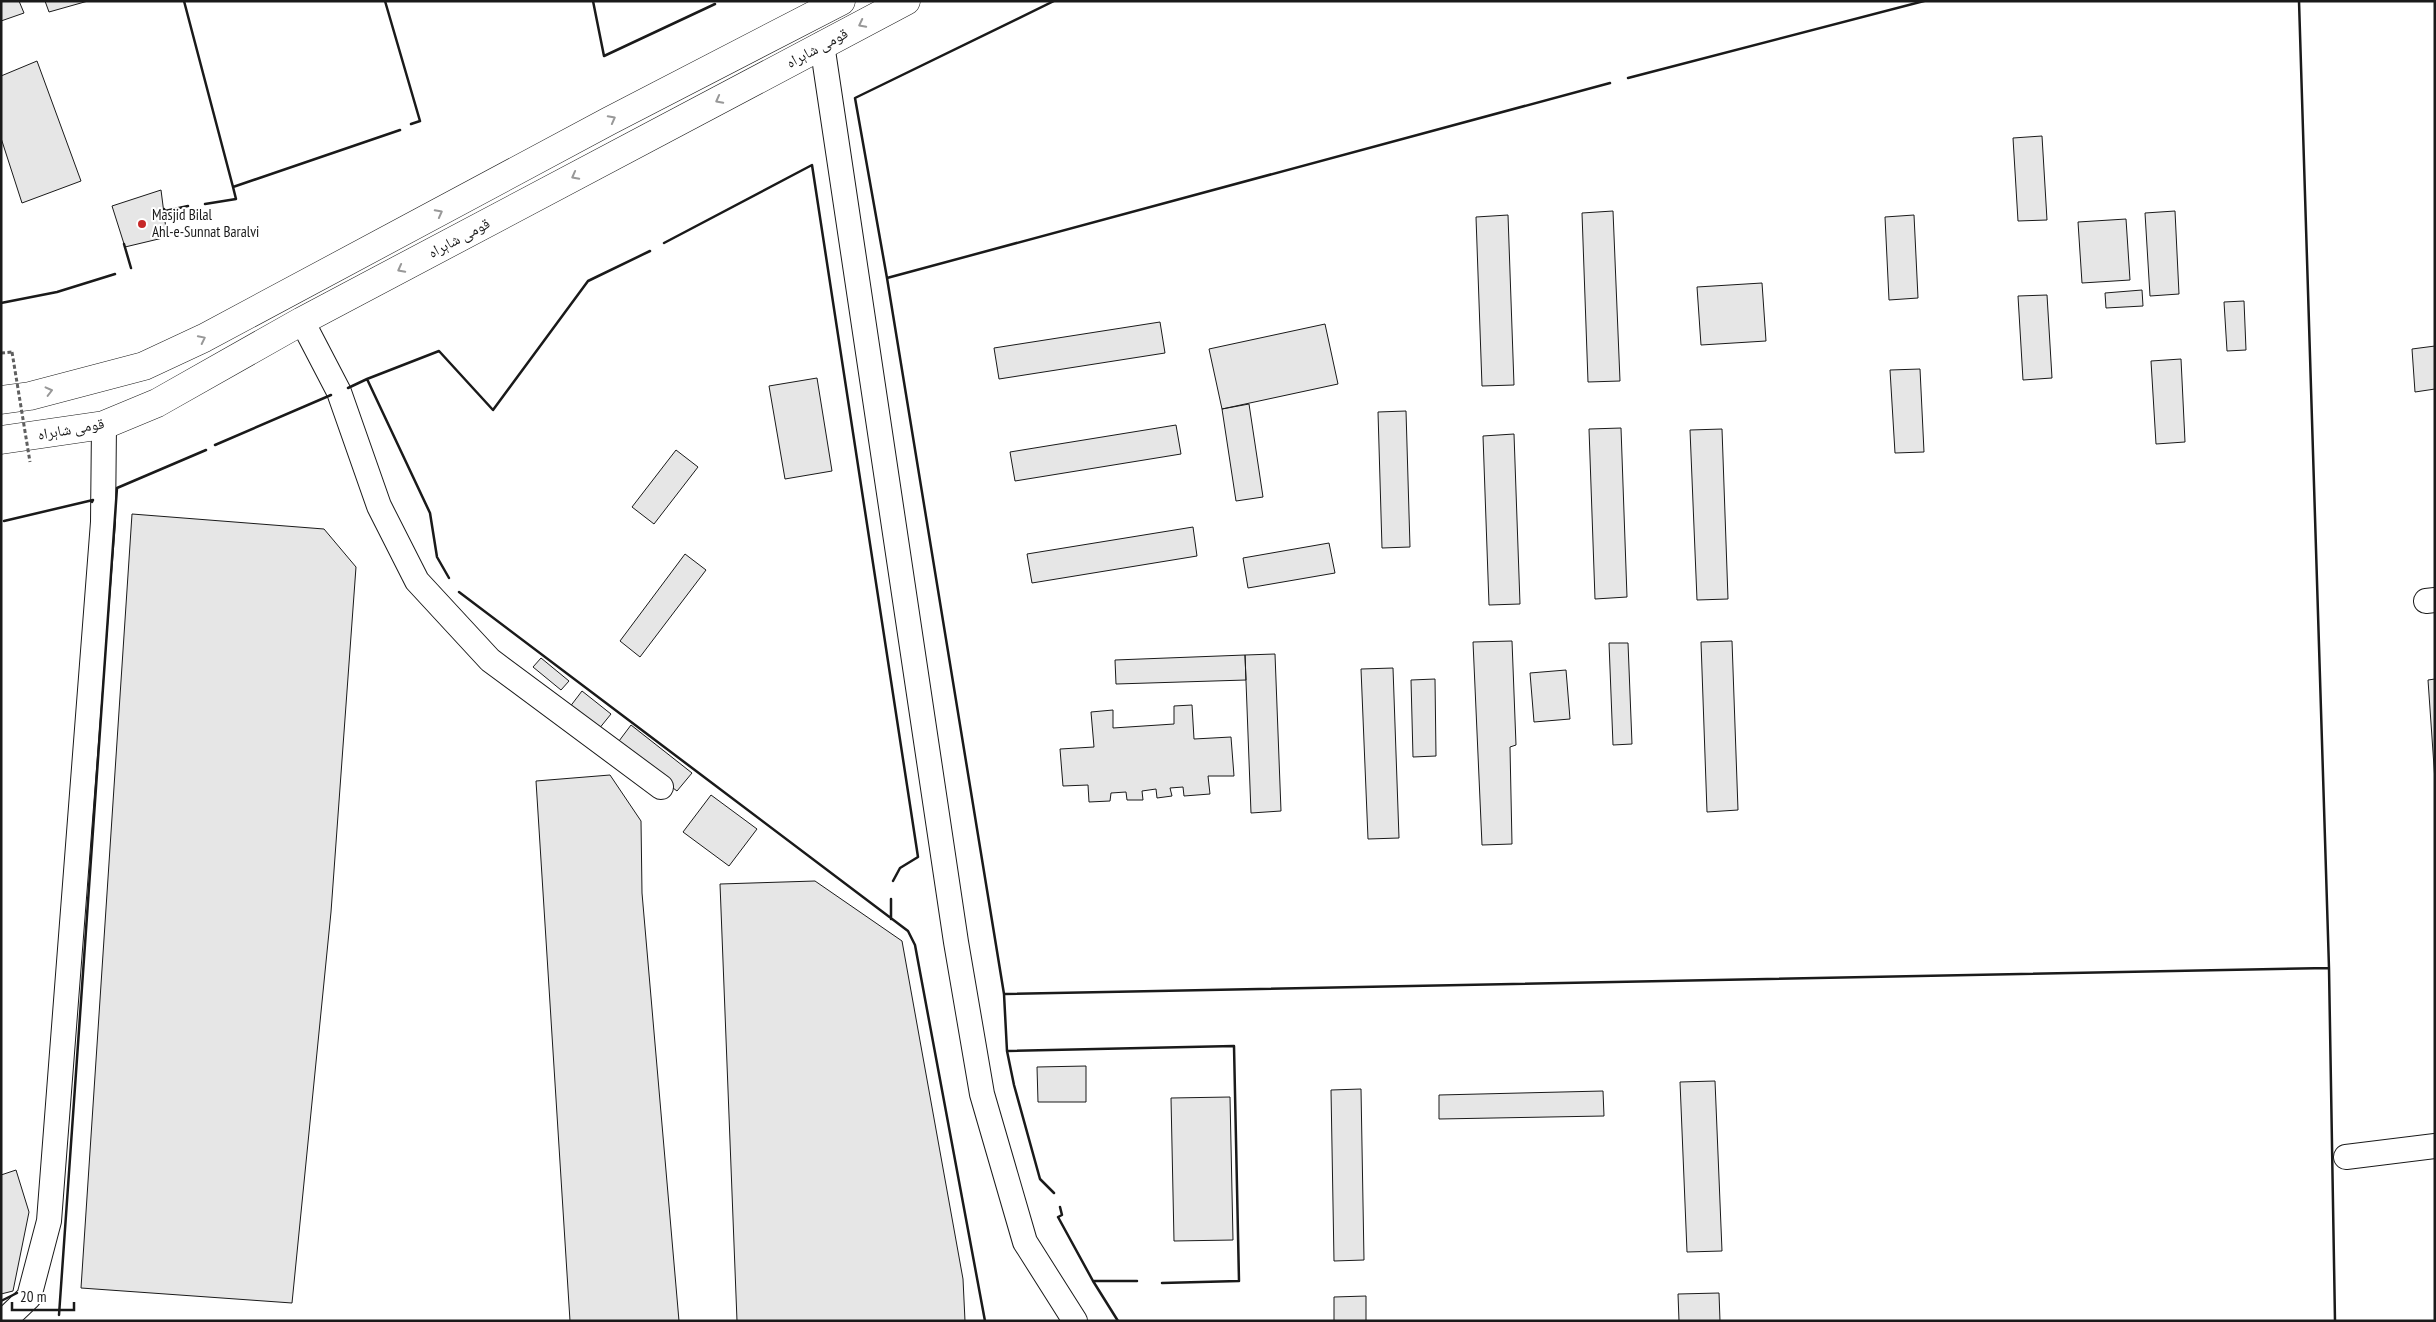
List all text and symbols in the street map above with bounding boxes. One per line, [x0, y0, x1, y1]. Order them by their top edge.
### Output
one-way arrow [859, 18, 868, 28]
street label: قومی شاہراہ [783, 23, 851, 73]
one-way arrow [715, 93, 724, 103]
one-way arrow [607, 115, 616, 125]
one-way arrow [571, 170, 580, 180]
place label: Masjid Bilal Ahl-e-Sunnat Baralvi [152, 205, 259, 241]
one-way arrow [433, 210, 442, 220]
street label: قومی شاہراہ [425, 213, 493, 263]
marker: Masjid Bilal Ahl-e-Sunnat Baralvi [136, 218, 148, 230]
one-way arrow [397, 262, 406, 272]
one-way arrow [197, 335, 206, 345]
one-way arrow [45, 386, 54, 397]
street label: قومی شاہراہ [36, 413, 106, 445]
scale bar [12, 1280, 75, 1312]
text: 20 m [20, 1287, 46, 1306]

